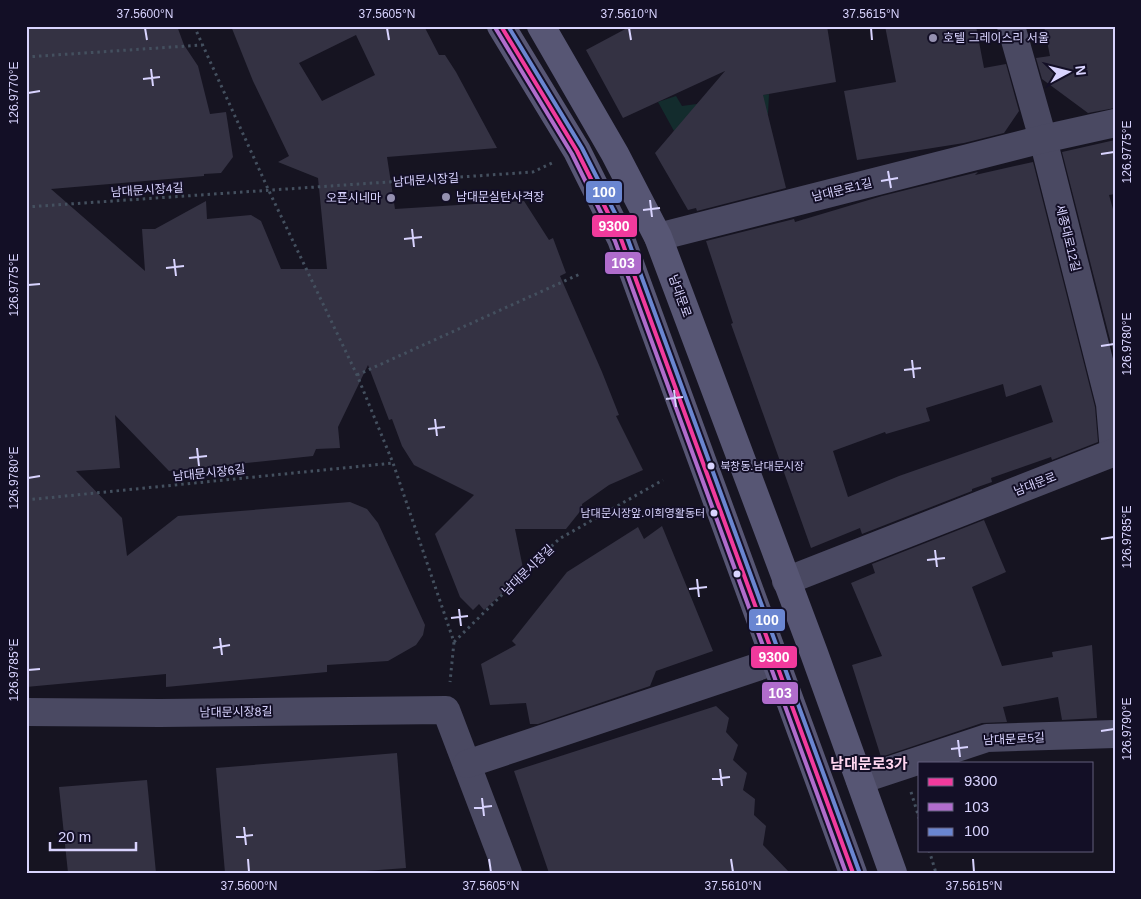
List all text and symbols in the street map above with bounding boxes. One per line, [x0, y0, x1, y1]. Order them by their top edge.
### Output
text: 37.5600°N [117, 7, 173, 21]
text: 37.5605°N [359, 7, 415, 21]
text: 37.5610°N [601, 7, 657, 21]
text: 37.5615°N [843, 7, 899, 21]
place label: 호텔 그레이스리 서울 [943, 31, 1049, 45]
marker: 호텔 그레이스리 서울 [927, 32, 939, 44]
north arrow [1044, 48, 1094, 98]
text: 126.9770°E [7, 62, 21, 124]
text: N [1072, 64, 1089, 76]
text: 126.9775°E [1120, 121, 1134, 183]
street label: 남대문시장길 [392, 171, 460, 189]
street label: 남대문로1길 [810, 176, 874, 204]
street label: 남대문시장4길 [110, 180, 184, 200]
line badge: 100 [585, 180, 623, 204]
text: 100 [592, 184, 616, 200]
place label: 남대문실탄사격장 [456, 190, 544, 204]
place label: 오픈시네마 [326, 191, 381, 205]
marker: 남대문실탄사격장 [440, 191, 452, 203]
marker: 오픈시네마 [385, 192, 397, 204]
street label: 세종대로12길 [1053, 203, 1083, 273]
line badge: 9300 [591, 214, 638, 238]
text: 9300 [598, 218, 630, 234]
line badge: 103 [604, 251, 642, 275]
text: 126.9775°E [7, 254, 21, 316]
text: 103 [611, 255, 635, 271]
street label: 남대문로 [666, 273, 694, 319]
text: 126.9780°E [1120, 313, 1134, 375]
text: 126.9780°E [7, 447, 21, 509]
place label: 북창동.남대문시장 [720, 460, 804, 472]
marker: 북창동.남대문시장 [706, 461, 716, 471]
street label: 남대문시장6길 [172, 462, 246, 484]
street label: 남대문로 [1012, 470, 1058, 498]
text: 126.9785°E [1120, 506, 1134, 568]
place label: 남대문시장앞.이희영활동터 [581, 507, 705, 519]
marker: 남대문시장앞.이희영활동터 [709, 508, 719, 518]
street label: 남대문시장길 [499, 542, 557, 598]
unlabelled marker [732, 569, 742, 579]
line badge: 100 [748, 608, 786, 632]
text: 100 [755, 612, 779, 628]
text: 126.9785°E [7, 639, 21, 701]
line badge: 9300 [750, 645, 798, 669]
text: 9300 [758, 649, 790, 665]
line badge: 103 [761, 681, 799, 705]
text: 103 [768, 685, 792, 701]
text: 126.9790°E [1120, 698, 1134, 760]
street label: 남대문시장8길 [199, 704, 273, 720]
street label: 남대문로5길 [983, 730, 1045, 748]
district label: 남대문로3가 [830, 755, 908, 772]
legend [918, 762, 1094, 852]
text: 9300 [964, 772, 997, 789]
text: 103 [964, 798, 989, 815]
scale bar [50, 819, 136, 851]
text: 100 [964, 822, 989, 839]
text: 20 m [58, 828, 91, 845]
text: 37.5600°N [221, 879, 277, 893]
text: 37.5605°N [463, 879, 519, 893]
text: 37.5610°N [705, 879, 761, 893]
text: 37.5615°N [946, 879, 1002, 893]

